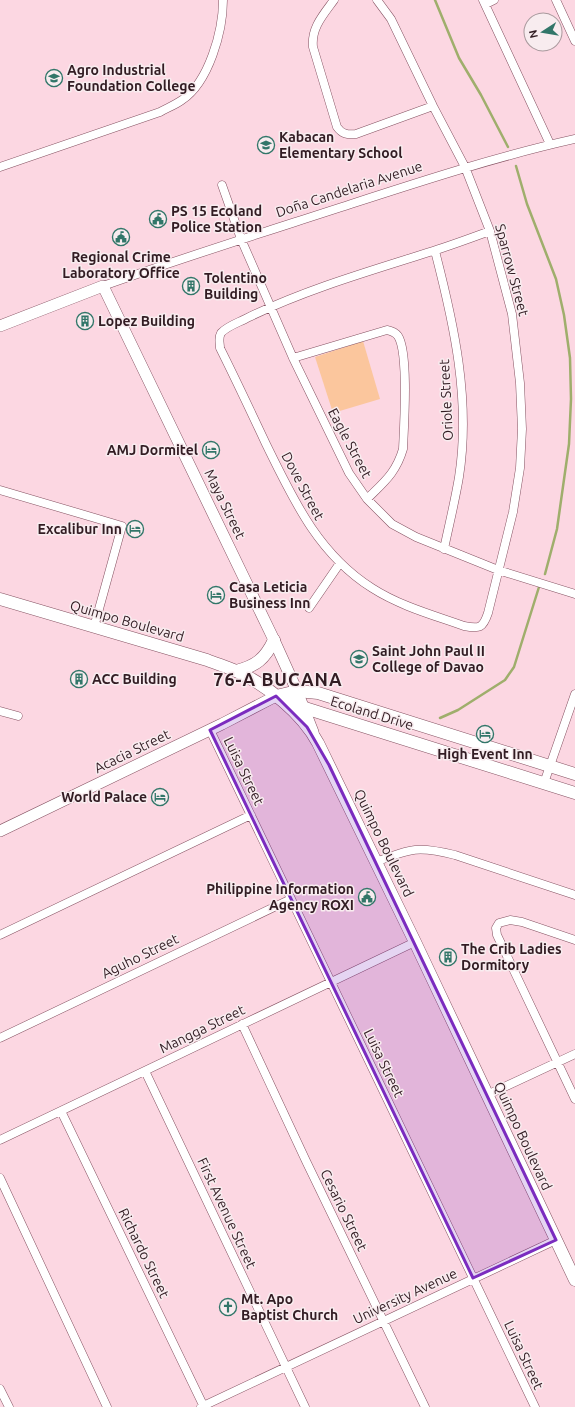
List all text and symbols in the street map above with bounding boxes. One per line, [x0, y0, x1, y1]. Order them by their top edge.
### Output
north arrow [523, 12, 563, 52]
text: N [526, 29, 540, 39]
place label: Agro Industrial Foundation College [67, 62, 196, 94]
school or university icon: Agro Industrial Foundation College [44, 68, 64, 88]
place label: Kabacan Elementary School [279, 129, 402, 161]
school or university icon: Kabacan Elementary School [256, 135, 276, 155]
street label: Doña Candelaria Avenue [274, 158, 424, 220]
place label: PS 15 Ecoland Police Station [171, 203, 262, 235]
public building icon: PS 15 Ecoland Police Station [148, 209, 168, 229]
street label: Sparrow Street [492, 222, 532, 318]
public building icon: Regional Crime Laboratory Office [111, 227, 131, 247]
place label: Regional Crime Laboratory Office [62, 249, 180, 281]
place label: Tolentino Building [204, 270, 267, 302]
building icon: Tolentino Building [181, 276, 201, 296]
building icon: Lopez Building [75, 311, 95, 331]
place label: Lopez Building [98, 313, 195, 329]
street label: Oriole Street [436, 358, 456, 441]
street label: Eagle Street [325, 405, 375, 481]
hotel icon: AMJ Dormitel [201, 440, 221, 460]
place label: AMJ Dormitel [107, 442, 198, 458]
street label: Dove Street [278, 449, 328, 523]
street label: Maya Street [201, 467, 249, 542]
hotel icon: Excalibur Inn [125, 519, 145, 539]
place label: Excalibur Inn [38, 521, 122, 537]
place label: Casa Leticia Business Inn [229, 579, 310, 611]
hotel icon: Casa Leticia Business Inn [206, 585, 226, 605]
street label: Quimpo Boulevard [68, 597, 186, 645]
place label: Saint John Paul II College of Davao [372, 643, 485, 675]
school or university icon: Saint John Paul II College of Davao [349, 649, 369, 669]
building icon: ACC Building [69, 669, 89, 689]
district label: 76-A BUCANA [213, 669, 343, 689]
place label: ACC Building [92, 671, 177, 687]
street label: Ecoland Drive [329, 693, 415, 733]
hotel icon: High Event Inn [475, 724, 495, 744]
street label: Acacia Street [92, 726, 173, 776]
street label: Luisa Street [221, 734, 268, 808]
place label: High Event Inn [437, 746, 533, 762]
hotel icon: World Palace [150, 787, 170, 807]
street label: Quimpo Boulevard [351, 787, 417, 899]
place label: World Palace [61, 789, 147, 805]
place label: Philippine Information Agency ROXI [206, 881, 354, 913]
public building icon: Philippine Information Agency ROXI [357, 887, 377, 907]
street label: Aguho Street [99, 930, 182, 982]
place label: The Crib Ladies Dormitory [461, 941, 562, 973]
building icon: The Crib Ladies Dormitory [438, 947, 458, 967]
street label: Mangga Street [157, 1001, 248, 1057]
street label: Luisa Street [361, 1026, 408, 1100]
street label: Quimpo Boulevard [491, 1079, 555, 1193]
street label: First Avenue Street [194, 1155, 260, 1271]
street label: Cesario Street [317, 1167, 371, 1254]
street label: Richardo Street [115, 1206, 173, 1301]
street label: University Avenue [350, 1265, 460, 1327]
place label: Mt. Apo Baptist Church [241, 1291, 338, 1323]
church icon: Mt. Apo Baptist Church [218, 1297, 238, 1317]
street label: Luisa Street [501, 1318, 547, 1392]

